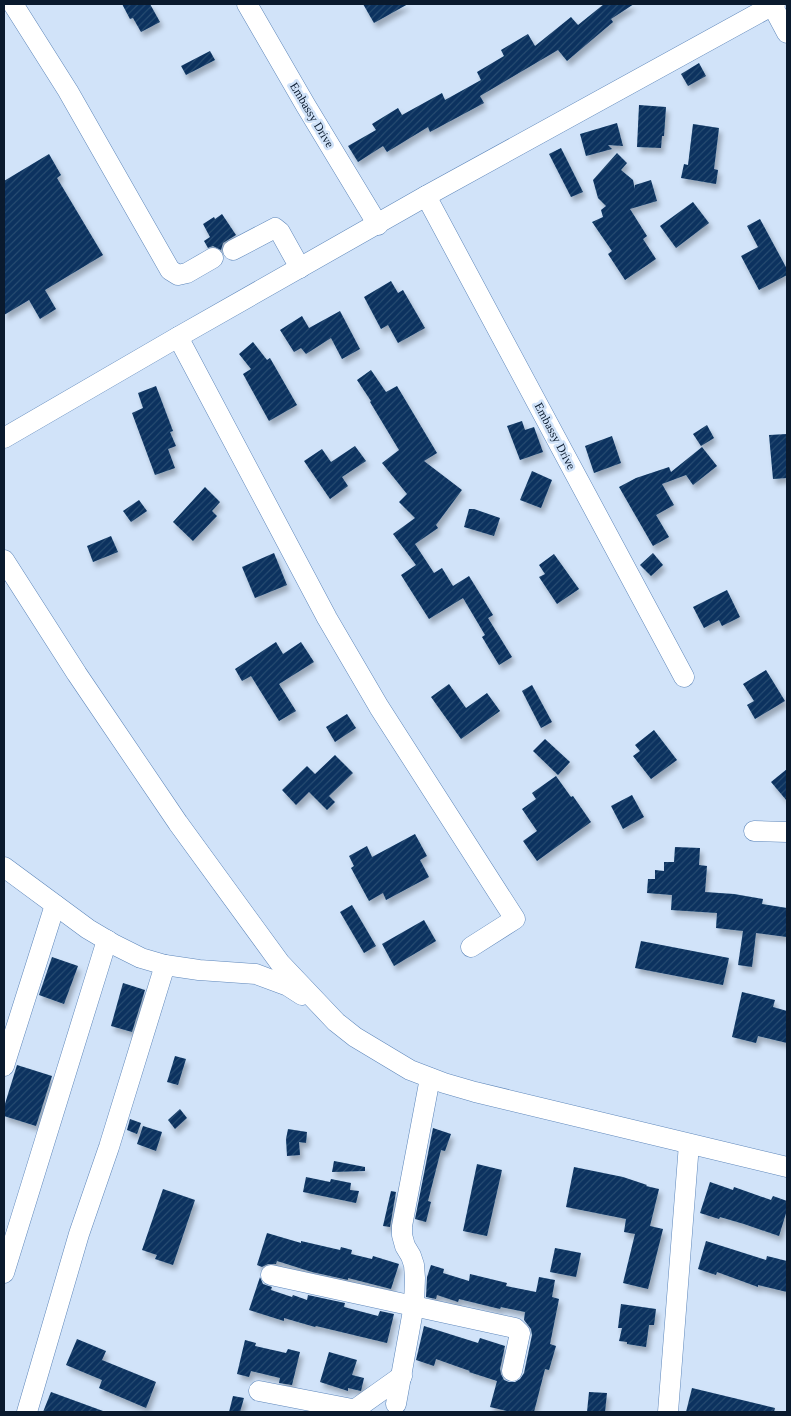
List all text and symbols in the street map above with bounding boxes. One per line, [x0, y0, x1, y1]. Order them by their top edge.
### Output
street label: Embassy Drive [287, 80, 337, 150]
street label: Embassy Drive [532, 400, 578, 472]

